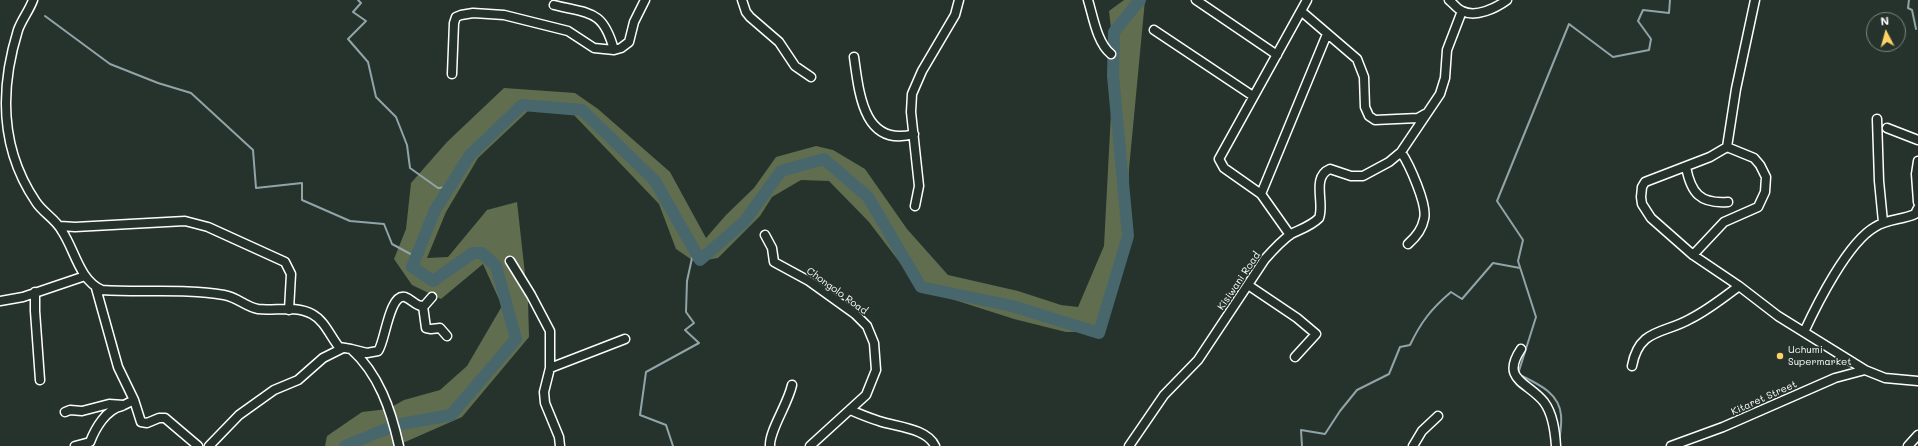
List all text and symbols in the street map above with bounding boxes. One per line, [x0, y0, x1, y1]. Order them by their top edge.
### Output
north arrow [1866, 12, 1906, 52]
text: N [1880, 13, 1890, 28]
street label: Kisiwani Road [1215, 250, 1263, 312]
street label: Chongolo Road [804, 265, 870, 317]
place label: Uchumi Supermarket [1788, 344, 1852, 368]
marker: Uchumi Supermarket [1775, 351, 1785, 361]
street label: Kitaret Street [1729, 378, 1799, 418]

